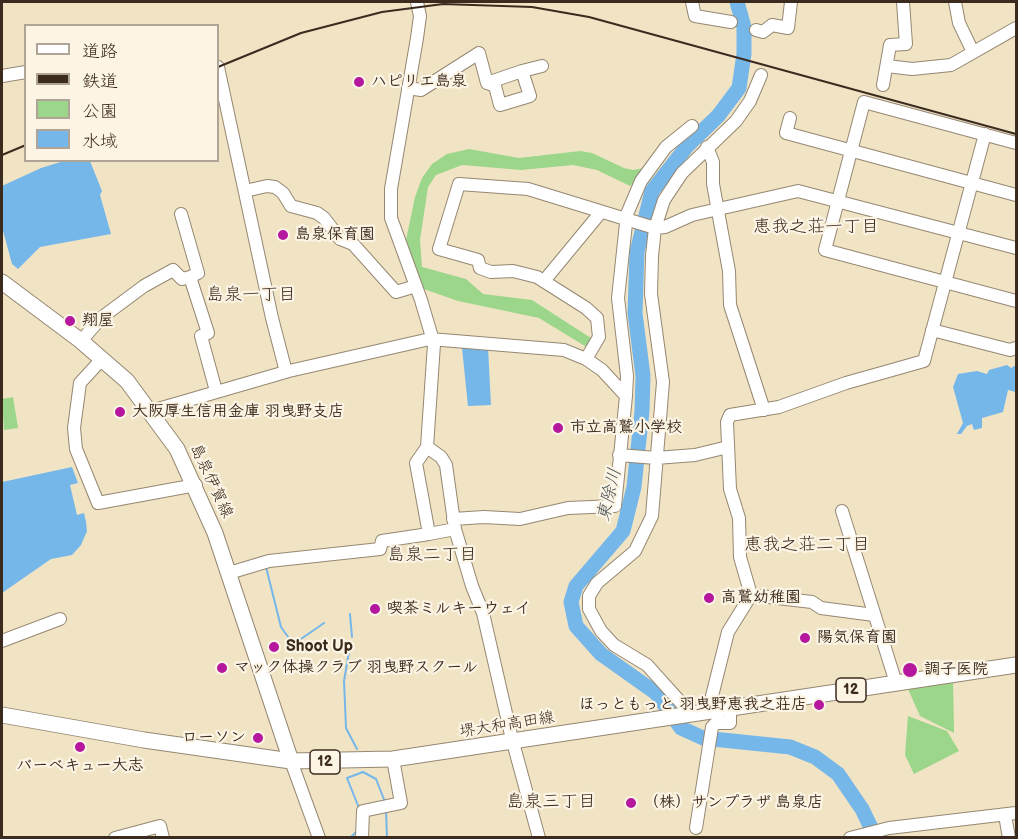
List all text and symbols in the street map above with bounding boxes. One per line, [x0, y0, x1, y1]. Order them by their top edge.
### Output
legend [24, 24, 219, 162]
text: 道路 [82, 41, 118, 62]
text: 鉄道 [82, 71, 118, 92]
place label: ハピリエ島泉 [371, 72, 467, 92]
marker: ハピリエ島泉 [352, 75, 366, 89]
text: 公園 [82, 101, 118, 122]
text: 水域 [82, 131, 118, 152]
district label: 恵我之荘一丁目 [753, 216, 879, 238]
place label: 島泉保育園 [295, 225, 375, 245]
marker: 島泉保育園 [276, 228, 290, 242]
district label: 島泉一丁目 [206, 284, 296, 306]
place label: 翔屋 [82, 311, 114, 331]
marker: 翔屋 [63, 314, 77, 328]
place label: 大阪厚生信用金庫 羽曳野支店 [132, 402, 344, 422]
marker: 大阪厚生信用金庫 羽曳野支店 [113, 405, 127, 419]
place label: 市立高鷲小学校 [570, 418, 682, 438]
marker: 市立高鷲小学校 [551, 421, 565, 435]
street label: 島泉伊賀線 [185, 441, 237, 521]
water label: 東除川 [593, 466, 627, 524]
district label: 恵我之荘二丁目 [744, 534, 870, 556]
district label: 島泉二丁目 [387, 544, 477, 566]
place label: 高鷲幼稚園 [721, 588, 801, 608]
marker: 高鷲幼稚園 [702, 591, 716, 605]
place label: 喫茶ミルキーウェイ [387, 599, 531, 619]
marker: 喫茶ミルキーウェイ [368, 602, 382, 616]
place label: 陽気保育園 [817, 628, 897, 648]
marker: 陽気保育園 [798, 631, 812, 645]
place label: Shoot Up [286, 637, 353, 657]
marker: Shoot Up [267, 640, 281, 654]
place label: マック体操クラブ 羽曳野スクール [234, 658, 478, 678]
place label: 調子医院 [924, 660, 988, 680]
marker: マック体操クラブ 羽曳野スクール [215, 661, 229, 675]
marker: 調子医院 [901, 661, 919, 679]
road number: 12 [836, 678, 866, 702]
place label: ほっともっと 羽曳野恵我之荘店 [579, 695, 807, 715]
marker: ほっともっと 羽曳野恵我之荘店 [812, 698, 826, 712]
street label: 堺大和高田線 [458, 708, 556, 742]
place label: ローソン [182, 728, 246, 748]
marker: ローソン [251, 731, 265, 745]
marker: バーベキュー大志 [73, 740, 87, 754]
road number: 12 [310, 750, 340, 774]
place label: バーベキュー大志 [16, 756, 144, 776]
district label: 島泉三丁目 [506, 791, 596, 813]
place label: （株）サンプラザ 島泉店 [643, 793, 823, 813]
marker: （株）サンプラザ 島泉店 [624, 796, 638, 810]

